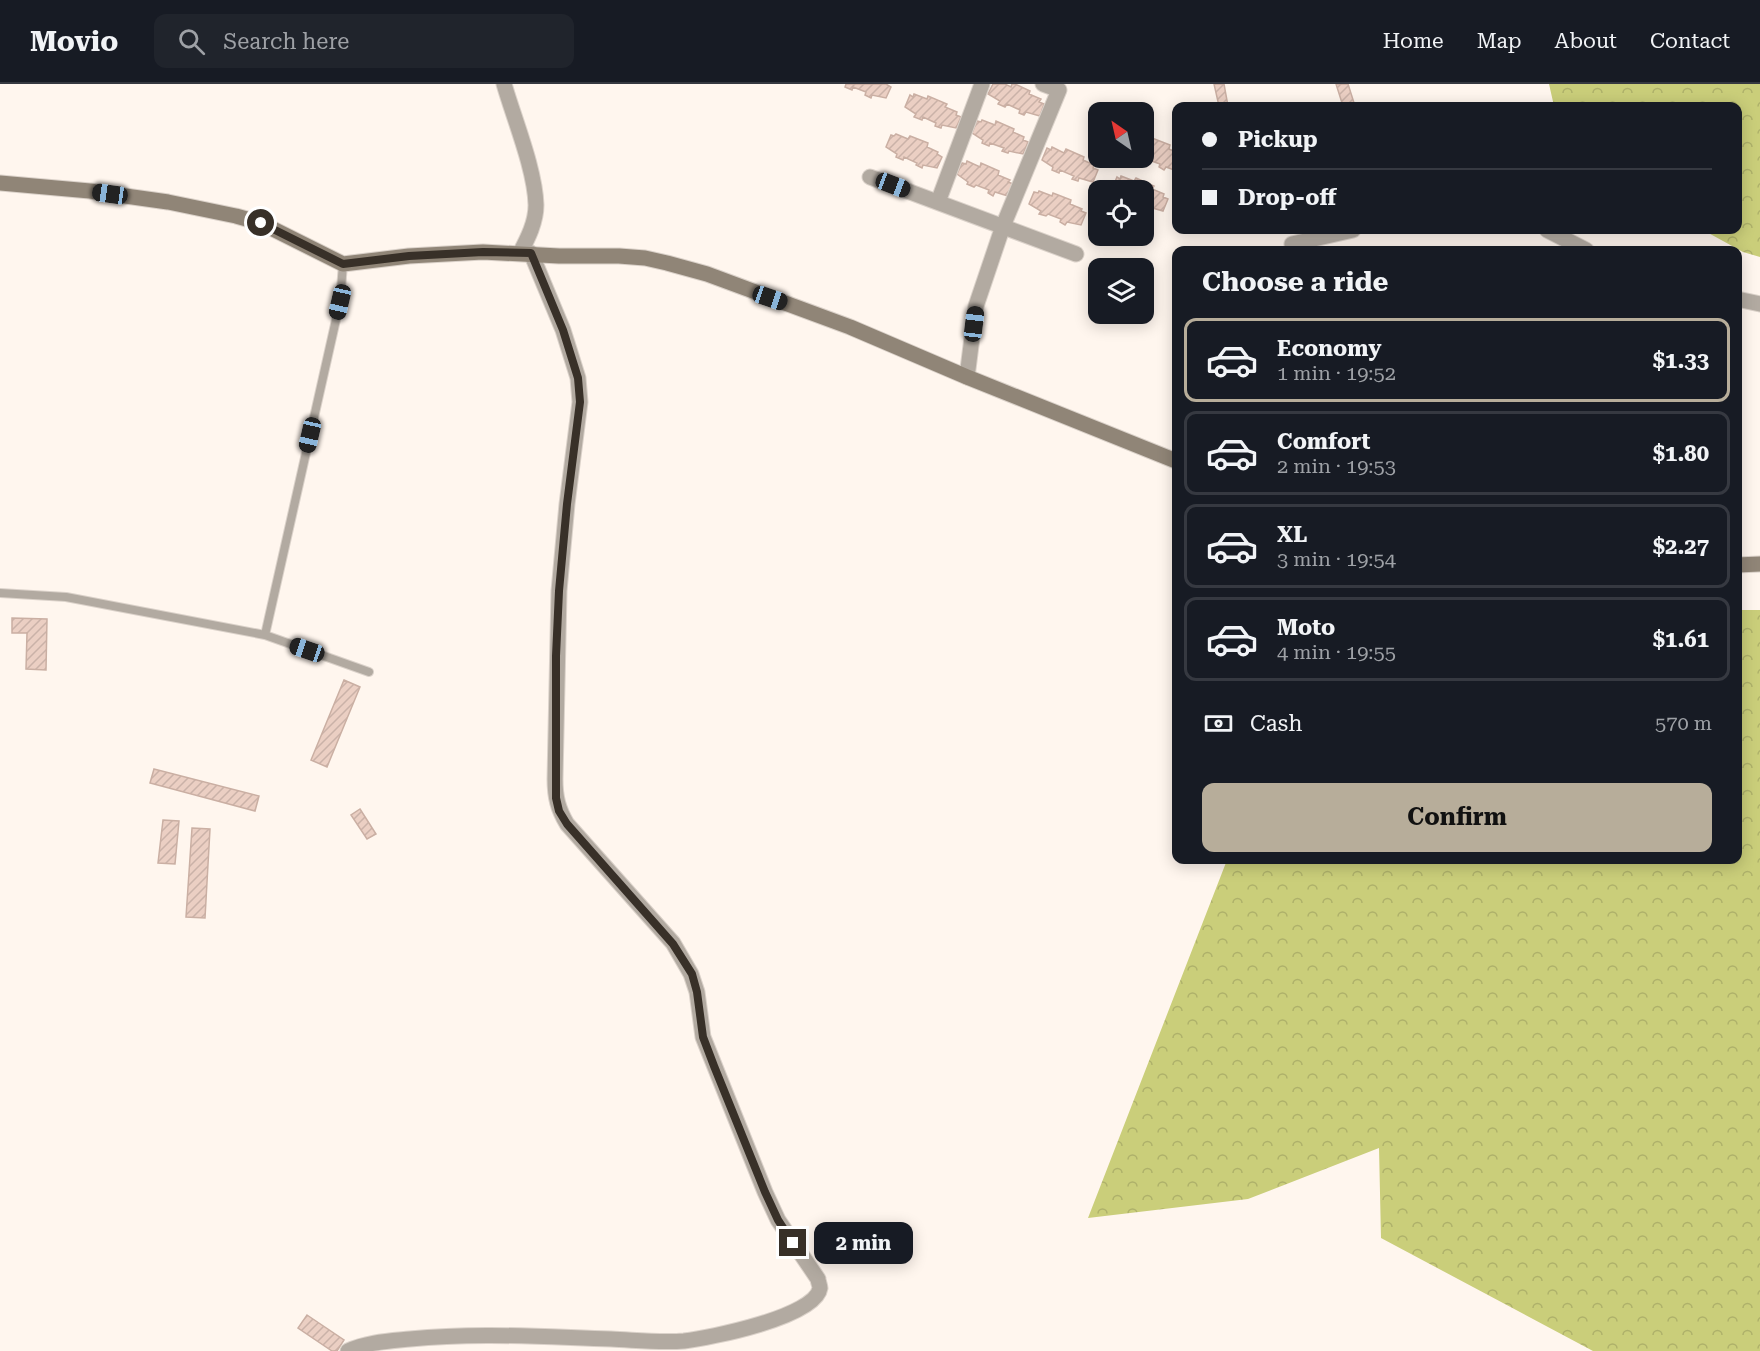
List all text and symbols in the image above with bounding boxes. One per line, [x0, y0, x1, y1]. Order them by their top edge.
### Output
search box [154, 14, 574, 68]
text: Movio [30, 25, 118, 58]
icon: search [175, 25, 208, 58]
text: Search here [223, 29, 349, 54]
text: Home [1383, 29, 1444, 53]
text: Map [1477, 29, 1522, 53]
text: About [1555, 29, 1617, 53]
text: Contact [1650, 29, 1730, 53]
north arrow [1088, 102, 1154, 168]
map controls [1088, 102, 1154, 324]
text: Pickup [1238, 127, 1318, 152]
car [873, 170, 913, 200]
button: locate [1088, 180, 1154, 246]
car [91, 183, 129, 205]
text: Drop-off [1238, 185, 1336, 210]
route start [247, 209, 274, 236]
button: layers [1088, 258, 1154, 324]
text: Choose a ride [1202, 266, 1388, 298]
car [327, 282, 353, 322]
car [750, 284, 790, 312]
car [963, 305, 985, 343]
icon: car [1205, 333, 1259, 387]
text: Economy [1277, 336, 1381, 361]
text: $1.33 [1653, 348, 1709, 373]
text: 1 min · 19:52 [1277, 361, 1396, 385]
car [297, 415, 323, 455]
icon: car [1205, 426, 1259, 480]
text: Comfort [1277, 429, 1370, 454]
text: $1.80 [1653, 441, 1709, 466]
text: 2 min · 19:53 [1277, 454, 1396, 478]
icon: car [1205, 519, 1259, 573]
text: XL [1277, 522, 1307, 547]
text: $2.27 [1653, 534, 1709, 559]
text: 3 min · 19:54 [1277, 547, 1396, 571]
icon: car [1205, 612, 1259, 666]
text: Moto [1277, 615, 1335, 640]
text: $1.61 [1653, 627, 1709, 652]
car [287, 636, 327, 664]
text: 4 min · 19:55 [1277, 640, 1396, 664]
icon: cash [1202, 707, 1235, 740]
text: Cash [1250, 711, 1302, 736]
text: 570 m [1655, 711, 1712, 735]
button: Confirm [1202, 783, 1712, 852]
callout: 2 min [814, 1222, 913, 1264]
route end [779, 1229, 806, 1256]
text: 2 min [836, 1231, 891, 1255]

